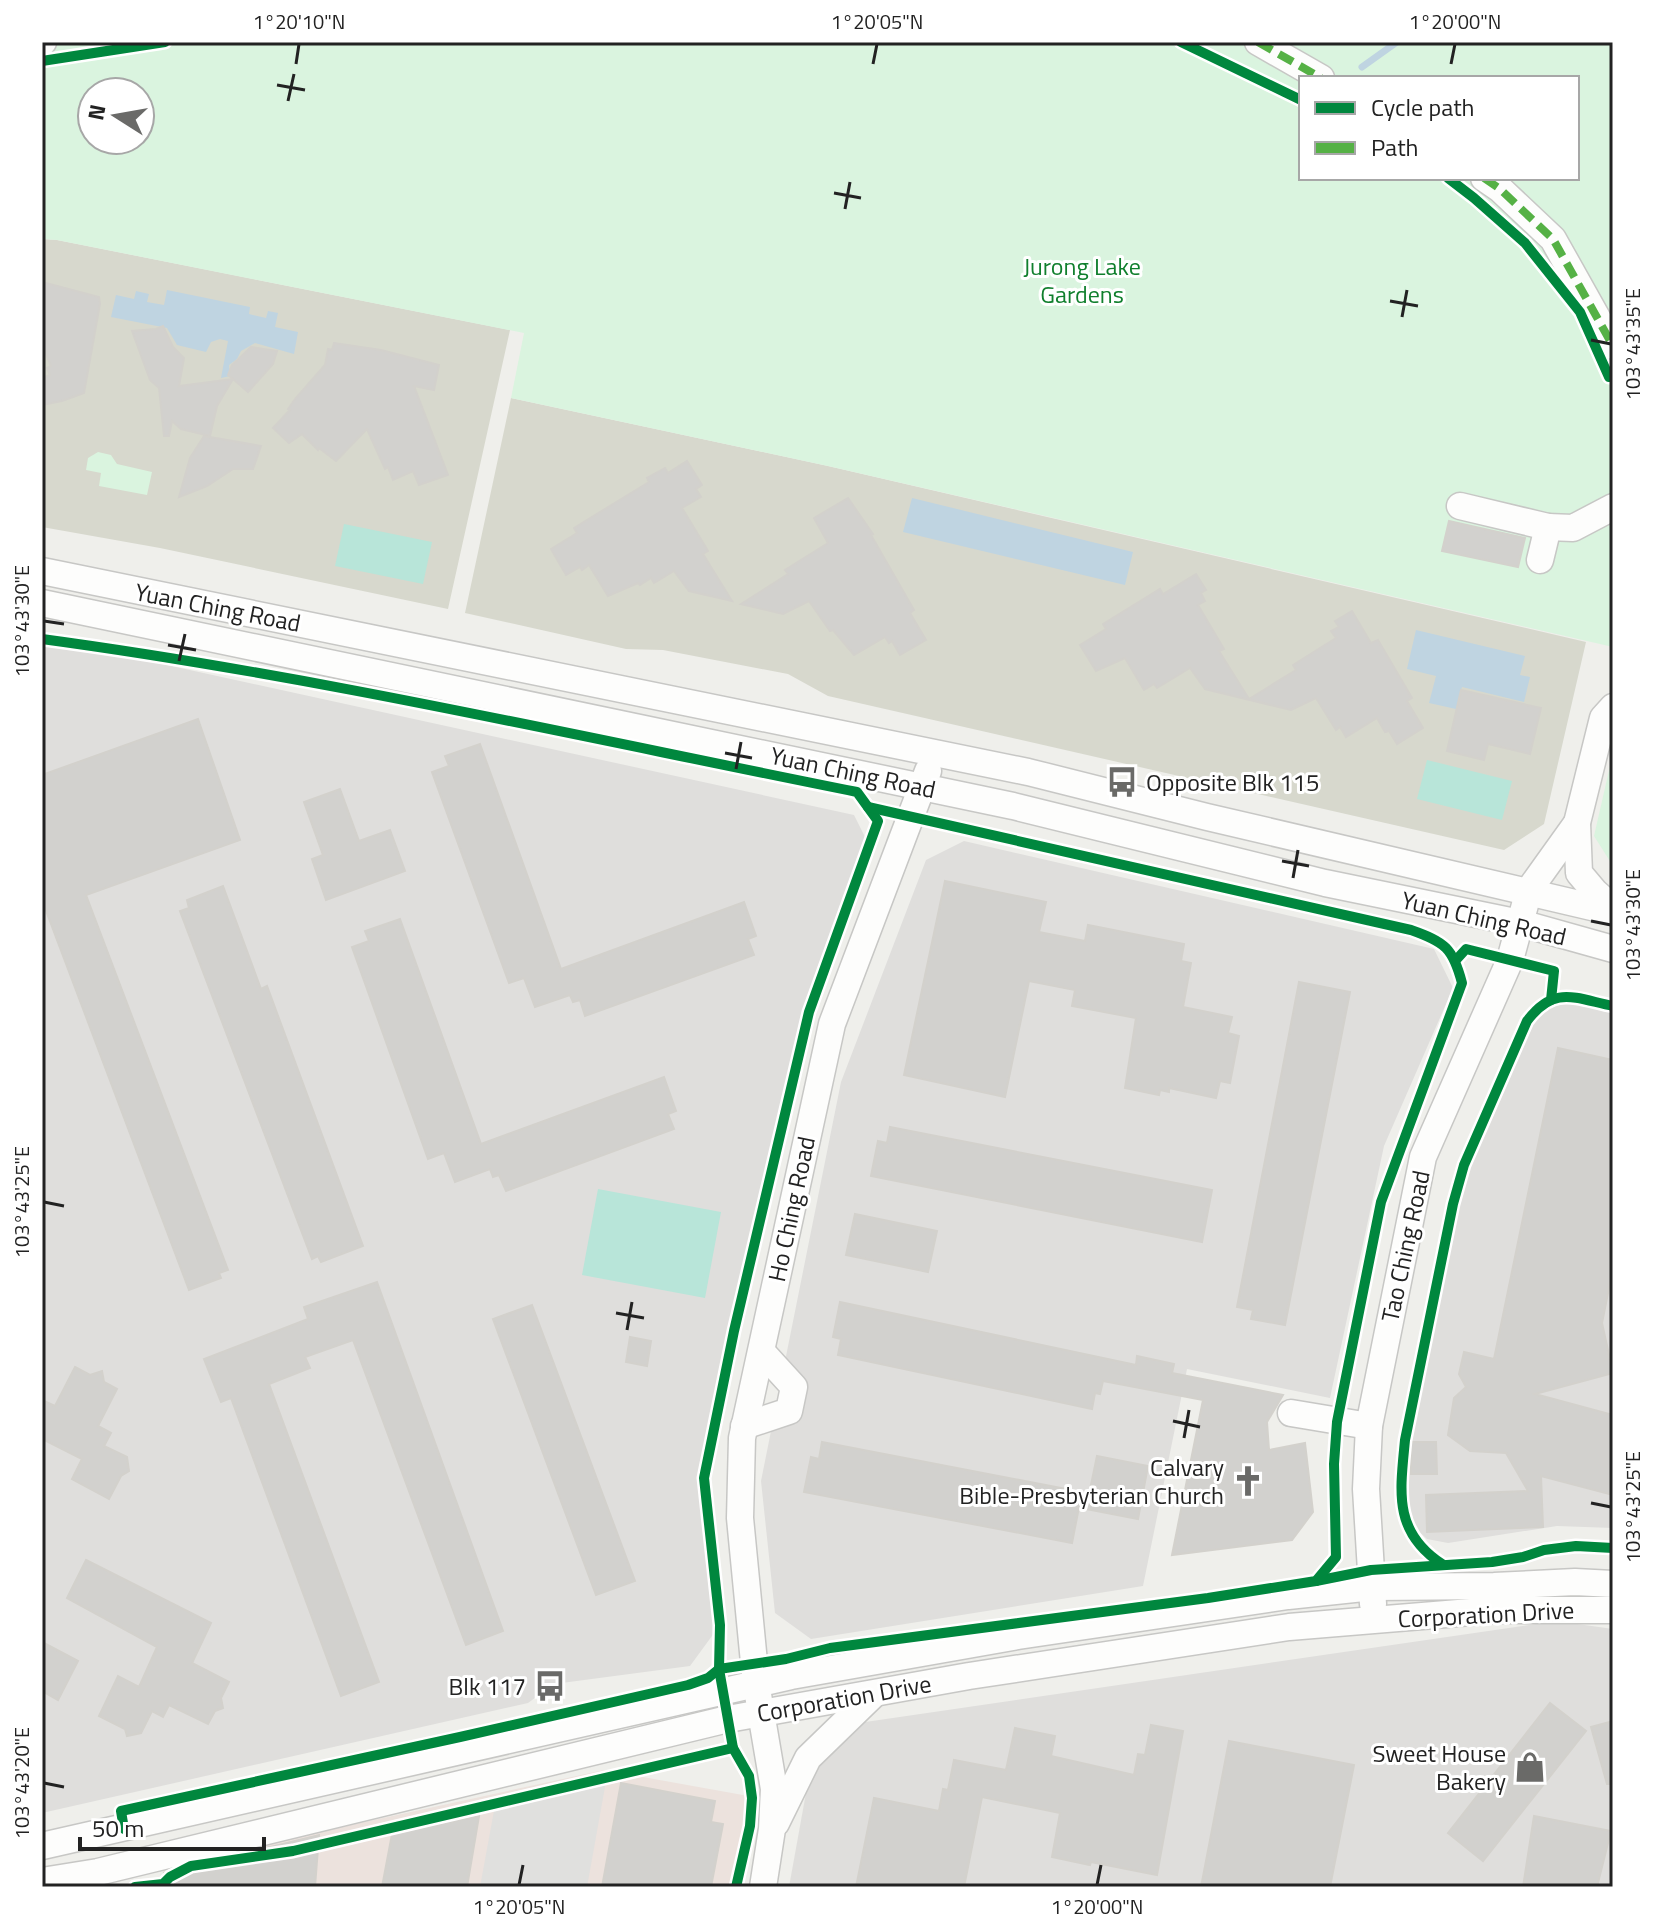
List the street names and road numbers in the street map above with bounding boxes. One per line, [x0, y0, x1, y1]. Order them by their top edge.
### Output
street label: Yuan Ching Road [132, 573, 304, 641]
street label: Yuan Ching Road [767, 737, 939, 807]
street label: Yuan Ching Road [1398, 882, 1570, 954]
street label: Ho Ching Road [758, 1133, 824, 1285]
street label: Tao Ching Road [1371, 1167, 1439, 1325]
street label: Corporation Drive [1397, 1591, 1575, 1637]
street label: Corporation Drive [754, 1665, 934, 1731]

